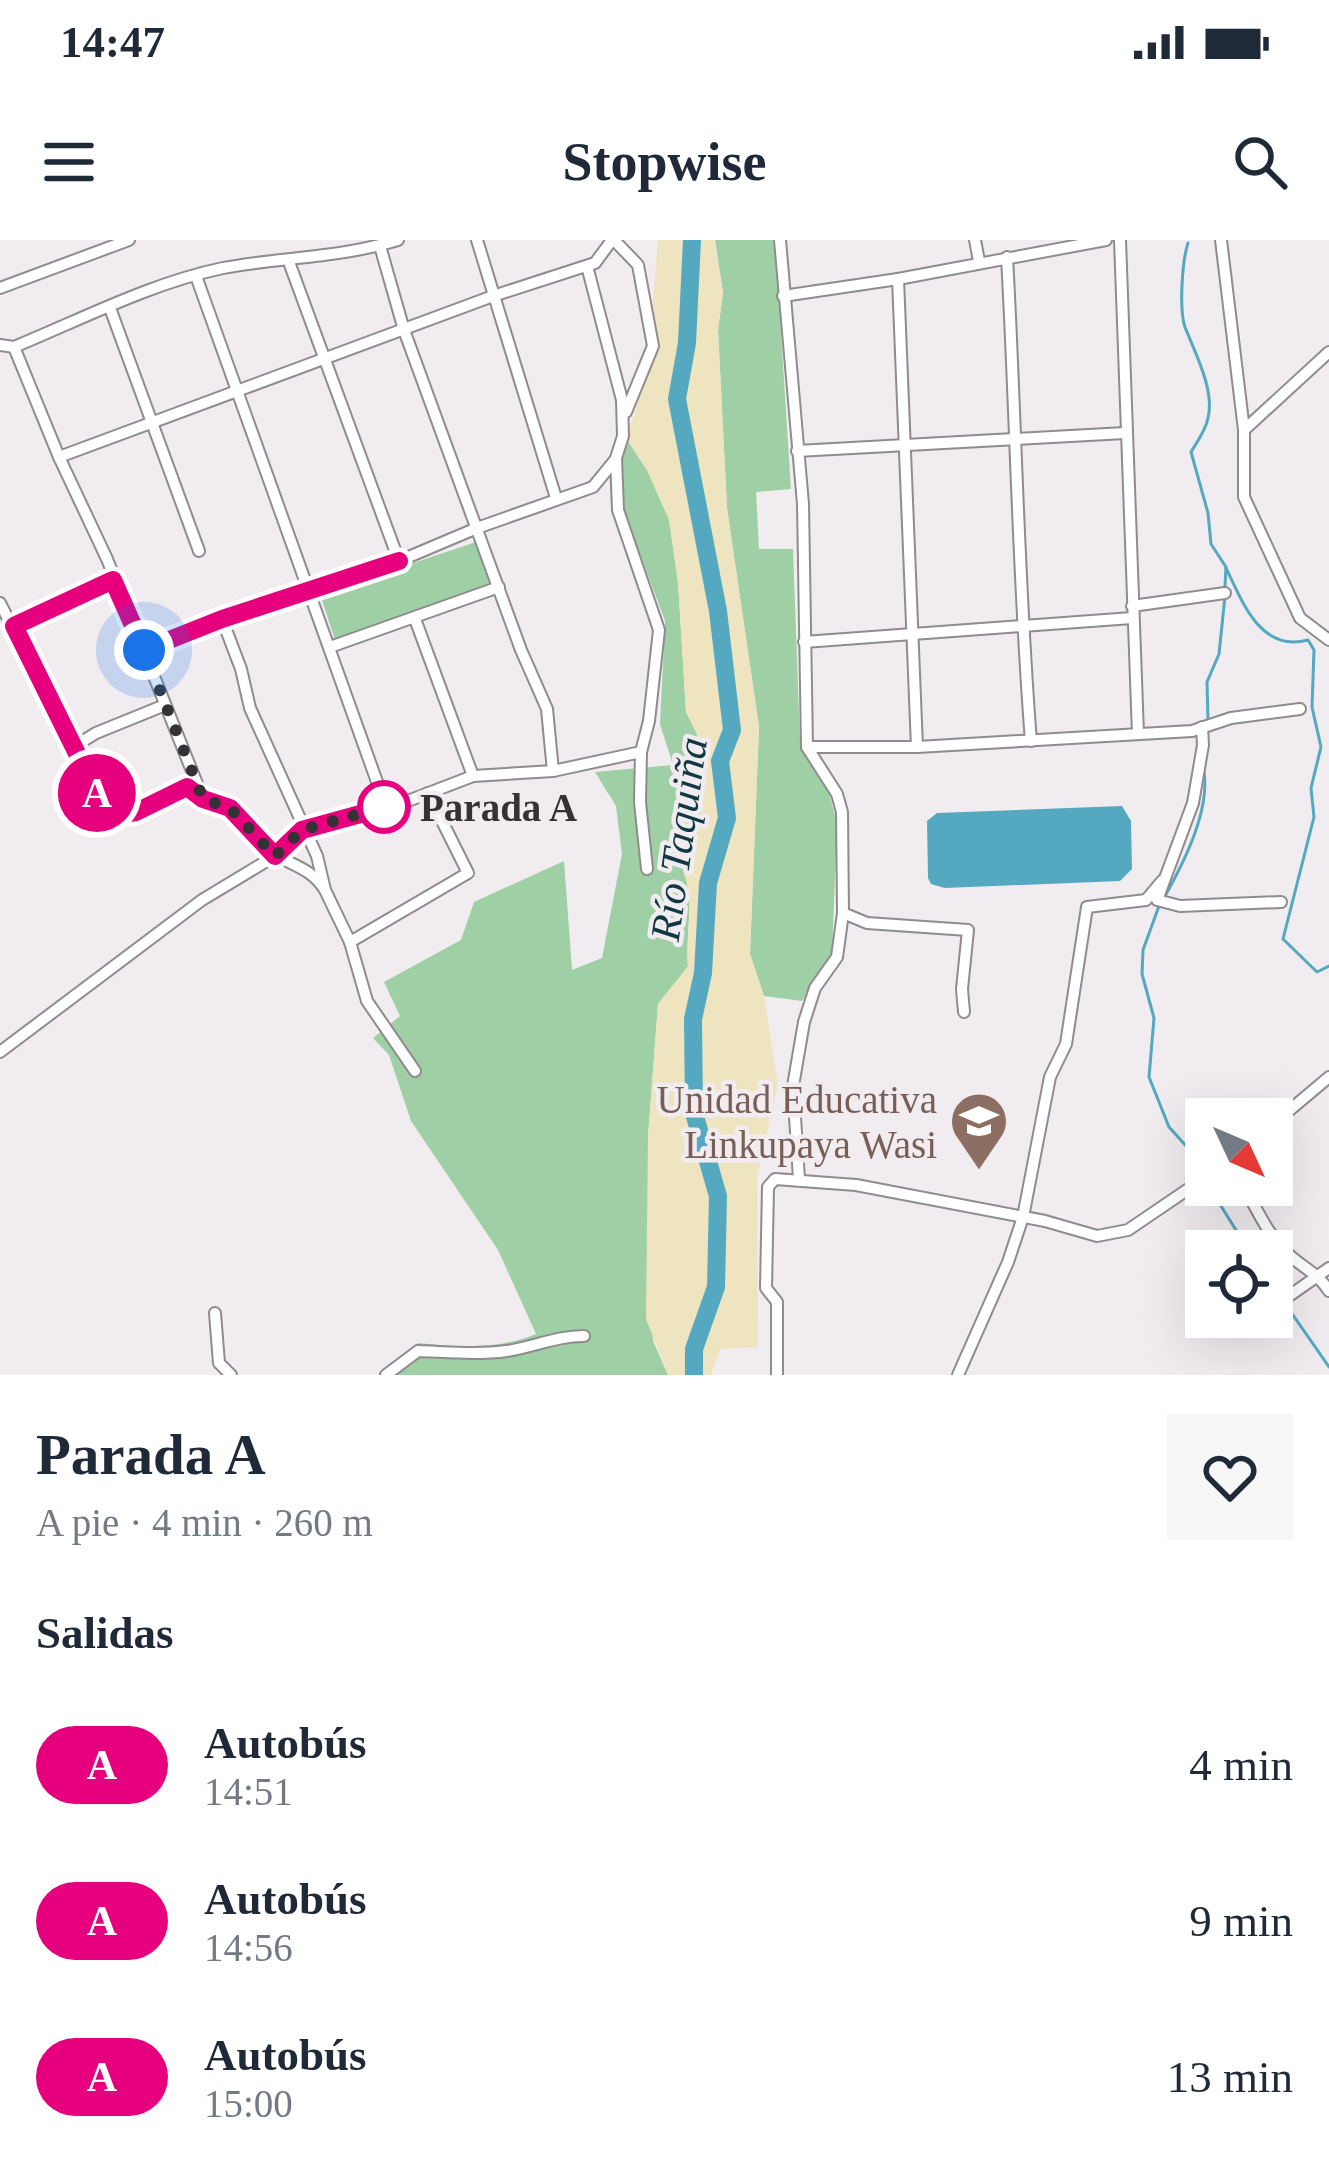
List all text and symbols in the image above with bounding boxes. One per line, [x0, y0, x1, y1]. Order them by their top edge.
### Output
text: 14:47 [60, 17, 165, 67]
icon: menu [36, 129, 102, 195]
icon: search [1227, 129, 1293, 195]
text: Stopwise [562, 132, 767, 192]
your location [114, 620, 174, 680]
water label: Río Taquiña [642, 734, 716, 945]
line badge: A [58, 754, 136, 832]
text: A [82, 770, 112, 816]
marker: Parada A [359, 782, 409, 832]
place label: Parada A [420, 786, 577, 829]
place label: Unidad Educativa Linkupaya Wasi [657, 1078, 937, 1167]
school or university icon: Unidad Educativa Linkupaya Wasi [948, 1090, 1010, 1172]
north arrow [1185, 1098, 1293, 1206]
map controls [1185, 1098, 1293, 1338]
button: locate [1185, 1230, 1293, 1338]
button: heart [1167, 1414, 1293, 1540]
text: Parada A [36, 1423, 266, 1486]
text: A pie · 4 min · 260 m [36, 1501, 373, 1544]
text: Salidas [36, 1608, 174, 1658]
text: Autobús [204, 1718, 367, 1768]
text: 4 min [1189, 1740, 1293, 1790]
text: A [87, 1742, 117, 1788]
text: 14:51 [204, 1770, 293, 1813]
text: Autobús [204, 1874, 367, 1924]
text: 9 min [1189, 1896, 1293, 1946]
text: A [87, 1898, 117, 1944]
text: 14:56 [204, 1926, 293, 1969]
text: Autobús [204, 2030, 367, 2080]
text: 13 min [1167, 2052, 1293, 2102]
text: A [87, 2054, 117, 2100]
text: 15:00 [204, 2082, 293, 2125]

